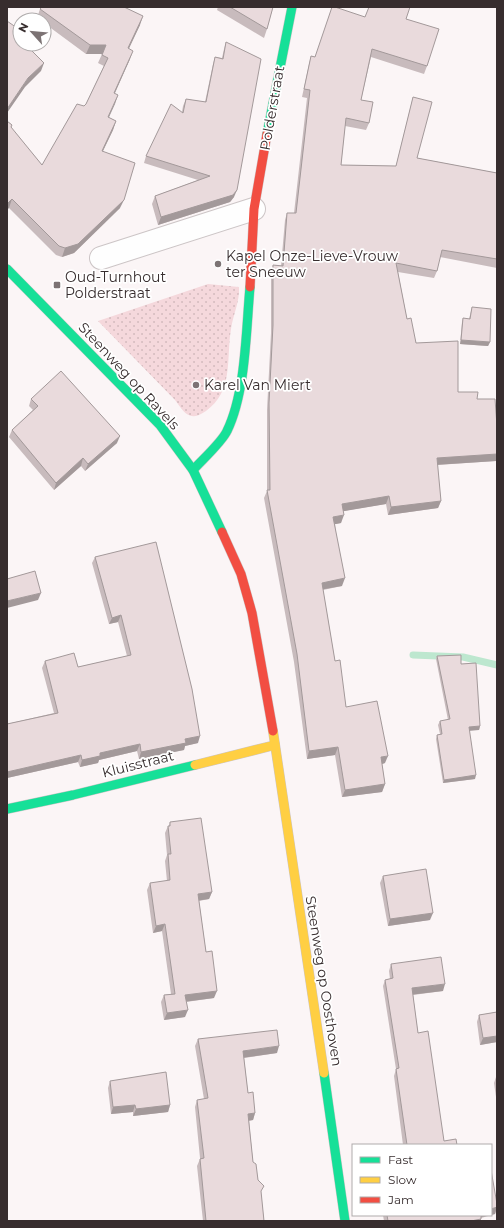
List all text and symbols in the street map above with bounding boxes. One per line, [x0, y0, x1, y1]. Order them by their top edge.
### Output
north arrow [12, 12, 52, 52]
text: N [15, 20, 31, 35]
street label: Polderstraat [256, 64, 288, 152]
place label: Kapel Onze-Lieve-Vrouw ter Sneeuw [226, 247, 399, 281]
marker: Kapel Onze-Lieve-Vrouw ter Sneeuw [213, 259, 223, 269]
place label: Oud-Turnhout Polderstraat [65, 268, 166, 302]
marker: Oud-Turnhout Polderstraat [52, 280, 62, 290]
street label: Steenweg op Ravels [74, 318, 184, 434]
place label: Karel Van Miert [204, 376, 311, 394]
marker: Karel Van Miert [191, 380, 201, 390]
street label: Kluisstraat [100, 746, 176, 782]
street label: Steenweg op Oosthoven [302, 894, 346, 1068]
legend [352, 1144, 492, 1216]
text: Fast [388, 1152, 413, 1167]
text: Slow [388, 1172, 417, 1187]
text: Jam [387, 1192, 414, 1207]

